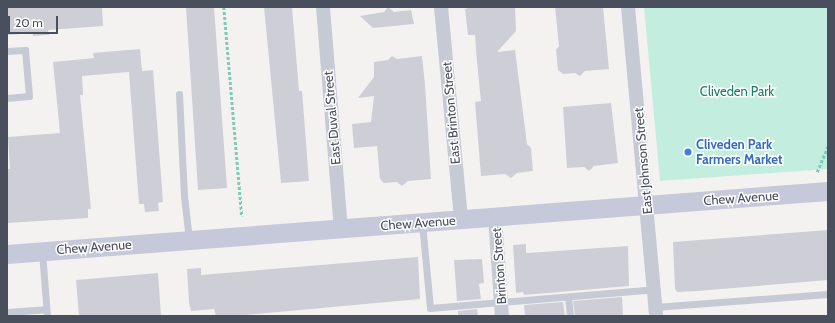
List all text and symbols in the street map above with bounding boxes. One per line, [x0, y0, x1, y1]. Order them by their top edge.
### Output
scale bar [10, 8, 60, 34]
text: 20 m [15, 15, 43, 30]
street label: East Brinton Street [439, 61, 463, 165]
street label: East Duval Street [320, 70, 344, 166]
park label: Cliveden Park [700, 83, 774, 99]
street label: East Johnson Street [631, 107, 655, 215]
place label: Cliveden Park Farmers Market [696, 137, 783, 168]
marker: Cliveden Park Farmers Market [683, 147, 693, 157]
street label: Chew Avenue [703, 188, 779, 208]
street label: Chew Avenue [380, 213, 456, 233]
street label: Brinton Street [489, 227, 509, 305]
street label: Chew Avenue [56, 237, 132, 257]

